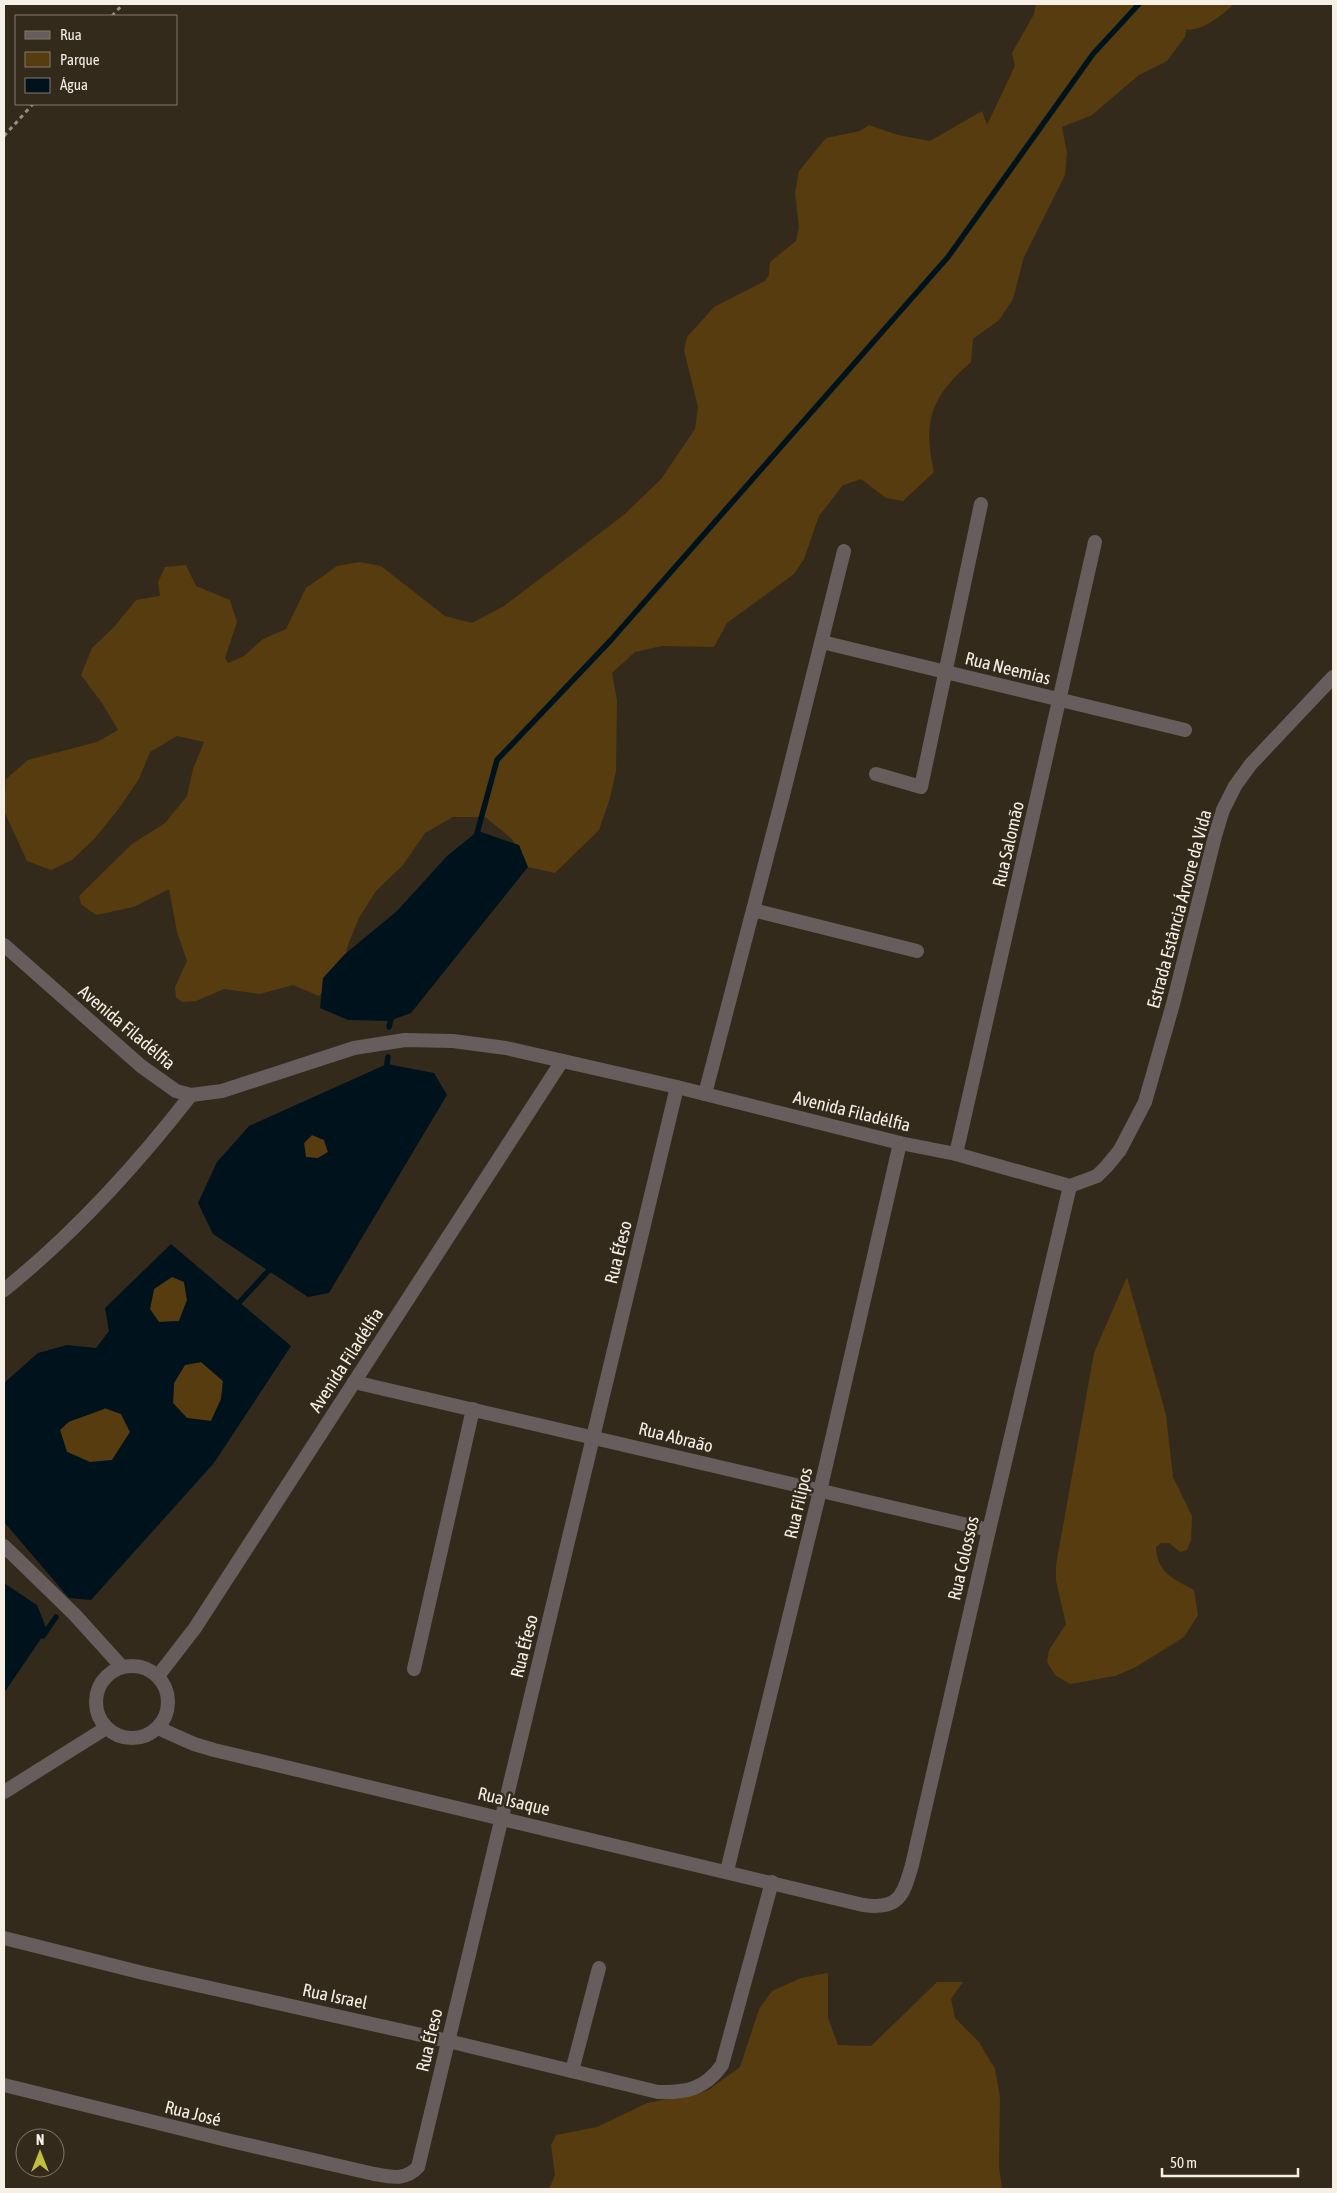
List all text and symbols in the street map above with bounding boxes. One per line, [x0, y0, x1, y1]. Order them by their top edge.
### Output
legend [15, 15, 178, 105]
text: Rua [60, 26, 82, 43]
text: Parque [60, 51, 100, 68]
text: Água [60, 76, 88, 93]
street label: Rua Neemias [963, 647, 1053, 689]
street label: Rua Salomão [988, 799, 1028, 889]
street label: Estrada Estância Árvore da Vida [1142, 807, 1216, 1011]
street label: Avenida Filadélfia [74, 980, 180, 1074]
street label: Avenida Filadélfia [791, 1086, 913, 1136]
street label: Rua Éfeso [600, 1218, 636, 1286]
street label: Avenida Filadélfia [305, 1304, 387, 1416]
street label: Rua Abraão [637, 1418, 715, 1456]
street label: Rua Filipos [780, 1465, 816, 1541]
street label: Rua Colossos [943, 1514, 983, 1602]
street label: Rua Éfeso [506, 1612, 542, 1680]
street label: Rua Isaque [476, 1783, 552, 1819]
street label: Rua Israel [301, 1979, 370, 2013]
street label: Rua Éfeso [412, 2006, 446, 2074]
street label: Rua José [163, 2096, 223, 2130]
north arrow [15, 2128, 65, 2178]
text: N [36, 2132, 44, 2148]
scale bar [1162, 2146, 1298, 2178]
text: 50 m [1170, 2154, 1197, 2171]

